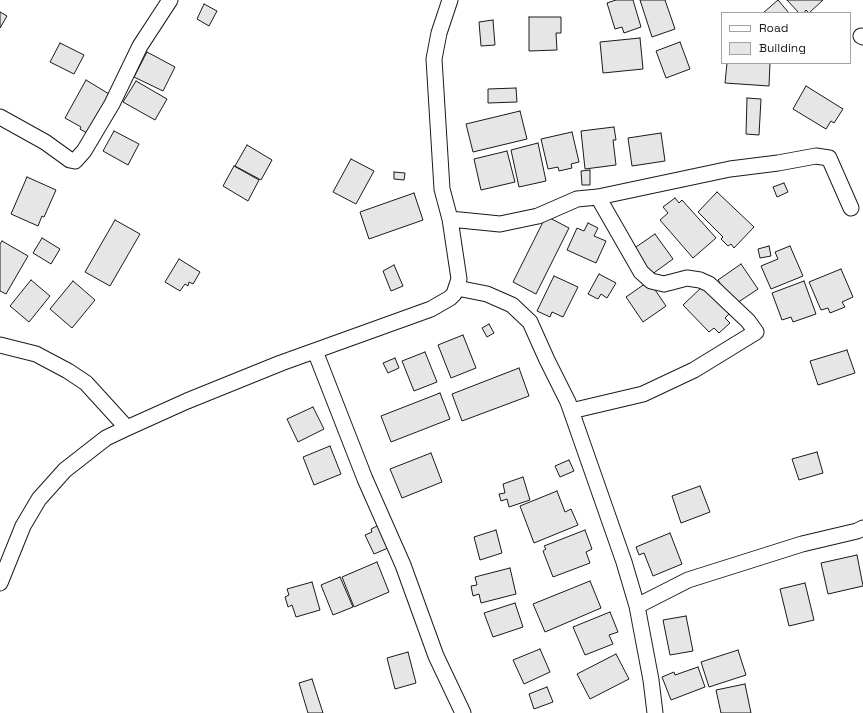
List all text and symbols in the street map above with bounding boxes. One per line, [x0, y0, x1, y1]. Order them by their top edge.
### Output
legend [721, 12, 851, 64]
text: Road [759, 20, 788, 36]
text: Building [759, 40, 806, 56]

